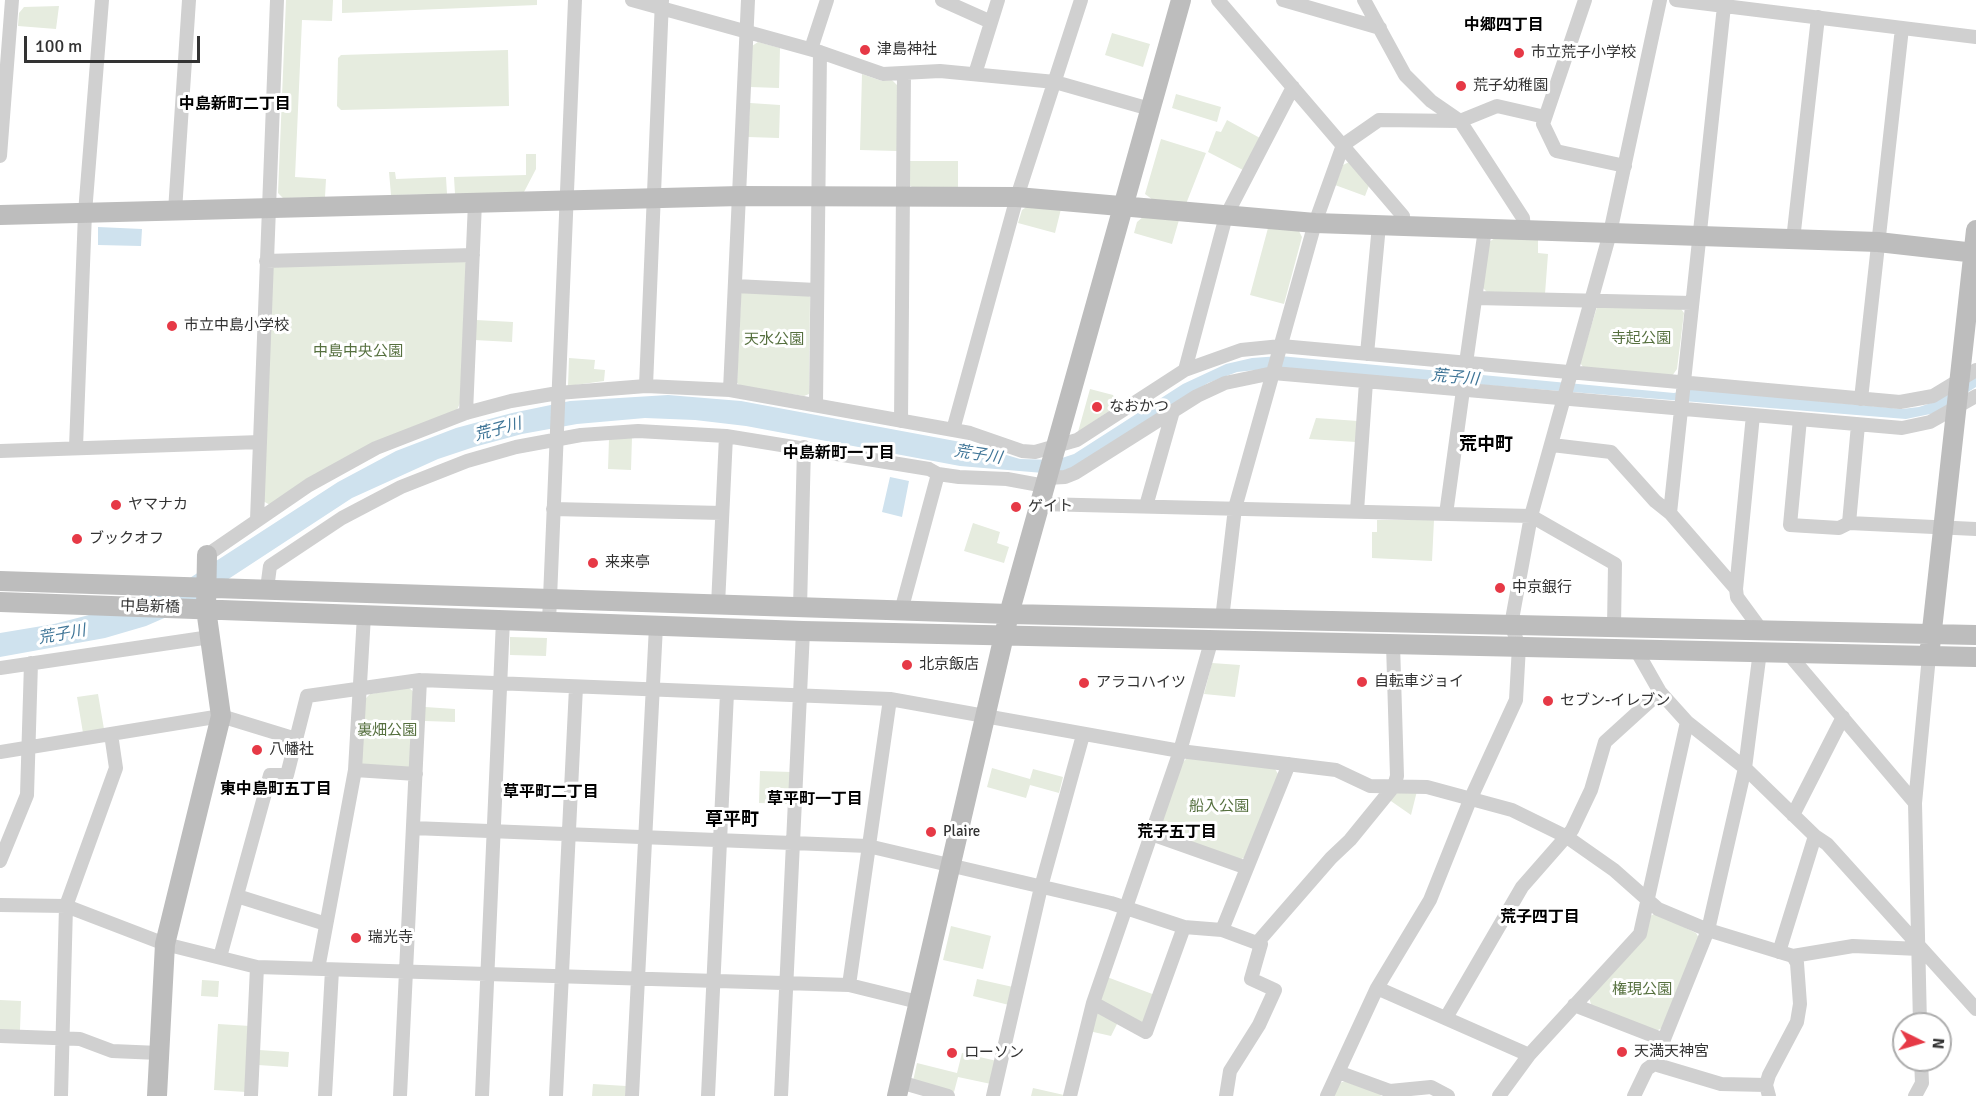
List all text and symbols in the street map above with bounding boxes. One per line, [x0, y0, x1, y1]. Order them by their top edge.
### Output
district label: 中郷四丁目 [1464, 16, 1544, 36]
scale bar [27, 24, 202, 62]
text: 100 m [35, 35, 82, 57]
place label: 津島神社 [877, 41, 937, 59]
marker: 津島神社 [858, 43, 872, 57]
place label: 市立荒子小学校 [1531, 44, 1636, 62]
marker: 市立荒子小学校 [1512, 46, 1526, 60]
place label: 荒子幼稚園 [1473, 77, 1548, 95]
marker: 荒子幼稚園 [1454, 79, 1468, 93]
district label: 中島新町二丁目 [179, 95, 291, 115]
place label: 市立中島小学校 [184, 317, 289, 335]
marker: 市立中島小学校 [165, 319, 179, 333]
park label: 寺起公園 [1611, 330, 1671, 348]
park label: 天水公園 [744, 331, 804, 349]
park label: 中島中央公園 [313, 343, 403, 361]
water label: 荒子川 [1430, 366, 1480, 390]
place label: なおかつ [1109, 398, 1169, 416]
marker: なおかつ [1090, 400, 1104, 414]
water label: 荒子川 [472, 415, 524, 445]
district label: 荒中町 [1459, 434, 1513, 456]
water label: 荒子川 [953, 442, 1003, 468]
district label: 中島新町一丁目 [783, 444, 895, 464]
place label: ヤマナカ [128, 496, 188, 514]
marker: ヤマナカ [109, 498, 123, 512]
place label: ゲイト [1028, 498, 1073, 516]
marker: ゲイト [1009, 500, 1023, 514]
place label: ブックオフ [89, 530, 164, 548]
marker: ブックオフ [70, 532, 84, 546]
place label: 来来亭 [605, 554, 650, 572]
marker: 来来亭 [586, 556, 600, 570]
place label: 中京銀行 [1512, 579, 1572, 597]
marker: 中京銀行 [1493, 581, 1507, 595]
street label: 中島新橋 [120, 597, 180, 617]
water label: 荒子川 [37, 621, 87, 649]
place label: 北京飯店 [919, 656, 979, 674]
marker: 北京飯店 [900, 658, 914, 672]
place label: 自転車ジョイ [1374, 673, 1464, 691]
place label: アラコハイツ [1096, 674, 1186, 692]
marker: 自転車ジョイ [1355, 675, 1369, 689]
marker: アラコハイツ [1077, 676, 1091, 690]
place label: セブン-イレブン [1560, 692, 1670, 710]
marker: セブン-イレブン [1541, 694, 1555, 708]
park label: 裏畑公園 [357, 722, 417, 740]
place label: 八幡社 [269, 741, 314, 759]
marker: 八幡社 [250, 743, 264, 757]
district label: 東中島町五丁目 [220, 780, 332, 800]
district label: 草平町二丁目 [503, 783, 599, 803]
district label: 草平町一丁目 [767, 790, 863, 810]
park label: 船入公園 [1189, 798, 1249, 816]
district label: 草平町 [705, 809, 759, 831]
place label: Plaire [943, 823, 980, 841]
district label: 荒子五丁目 [1137, 823, 1217, 843]
marker: Plaire [924, 825, 938, 839]
district label: 荒子四丁目 [1500, 908, 1580, 928]
place label: 瑞光寺 [368, 929, 413, 947]
marker: 瑞光寺 [349, 931, 363, 945]
park label: 権現公園 [1612, 981, 1672, 999]
north arrow [1892, 1012, 1952, 1072]
text: N [1927, 1037, 1948, 1050]
place label: 天満天神宮 [1634, 1043, 1709, 1061]
place label: ローソン [964, 1044, 1024, 1062]
marker: 天満天神宮 [1615, 1045, 1629, 1059]
marker: ローソン [945, 1046, 959, 1060]

